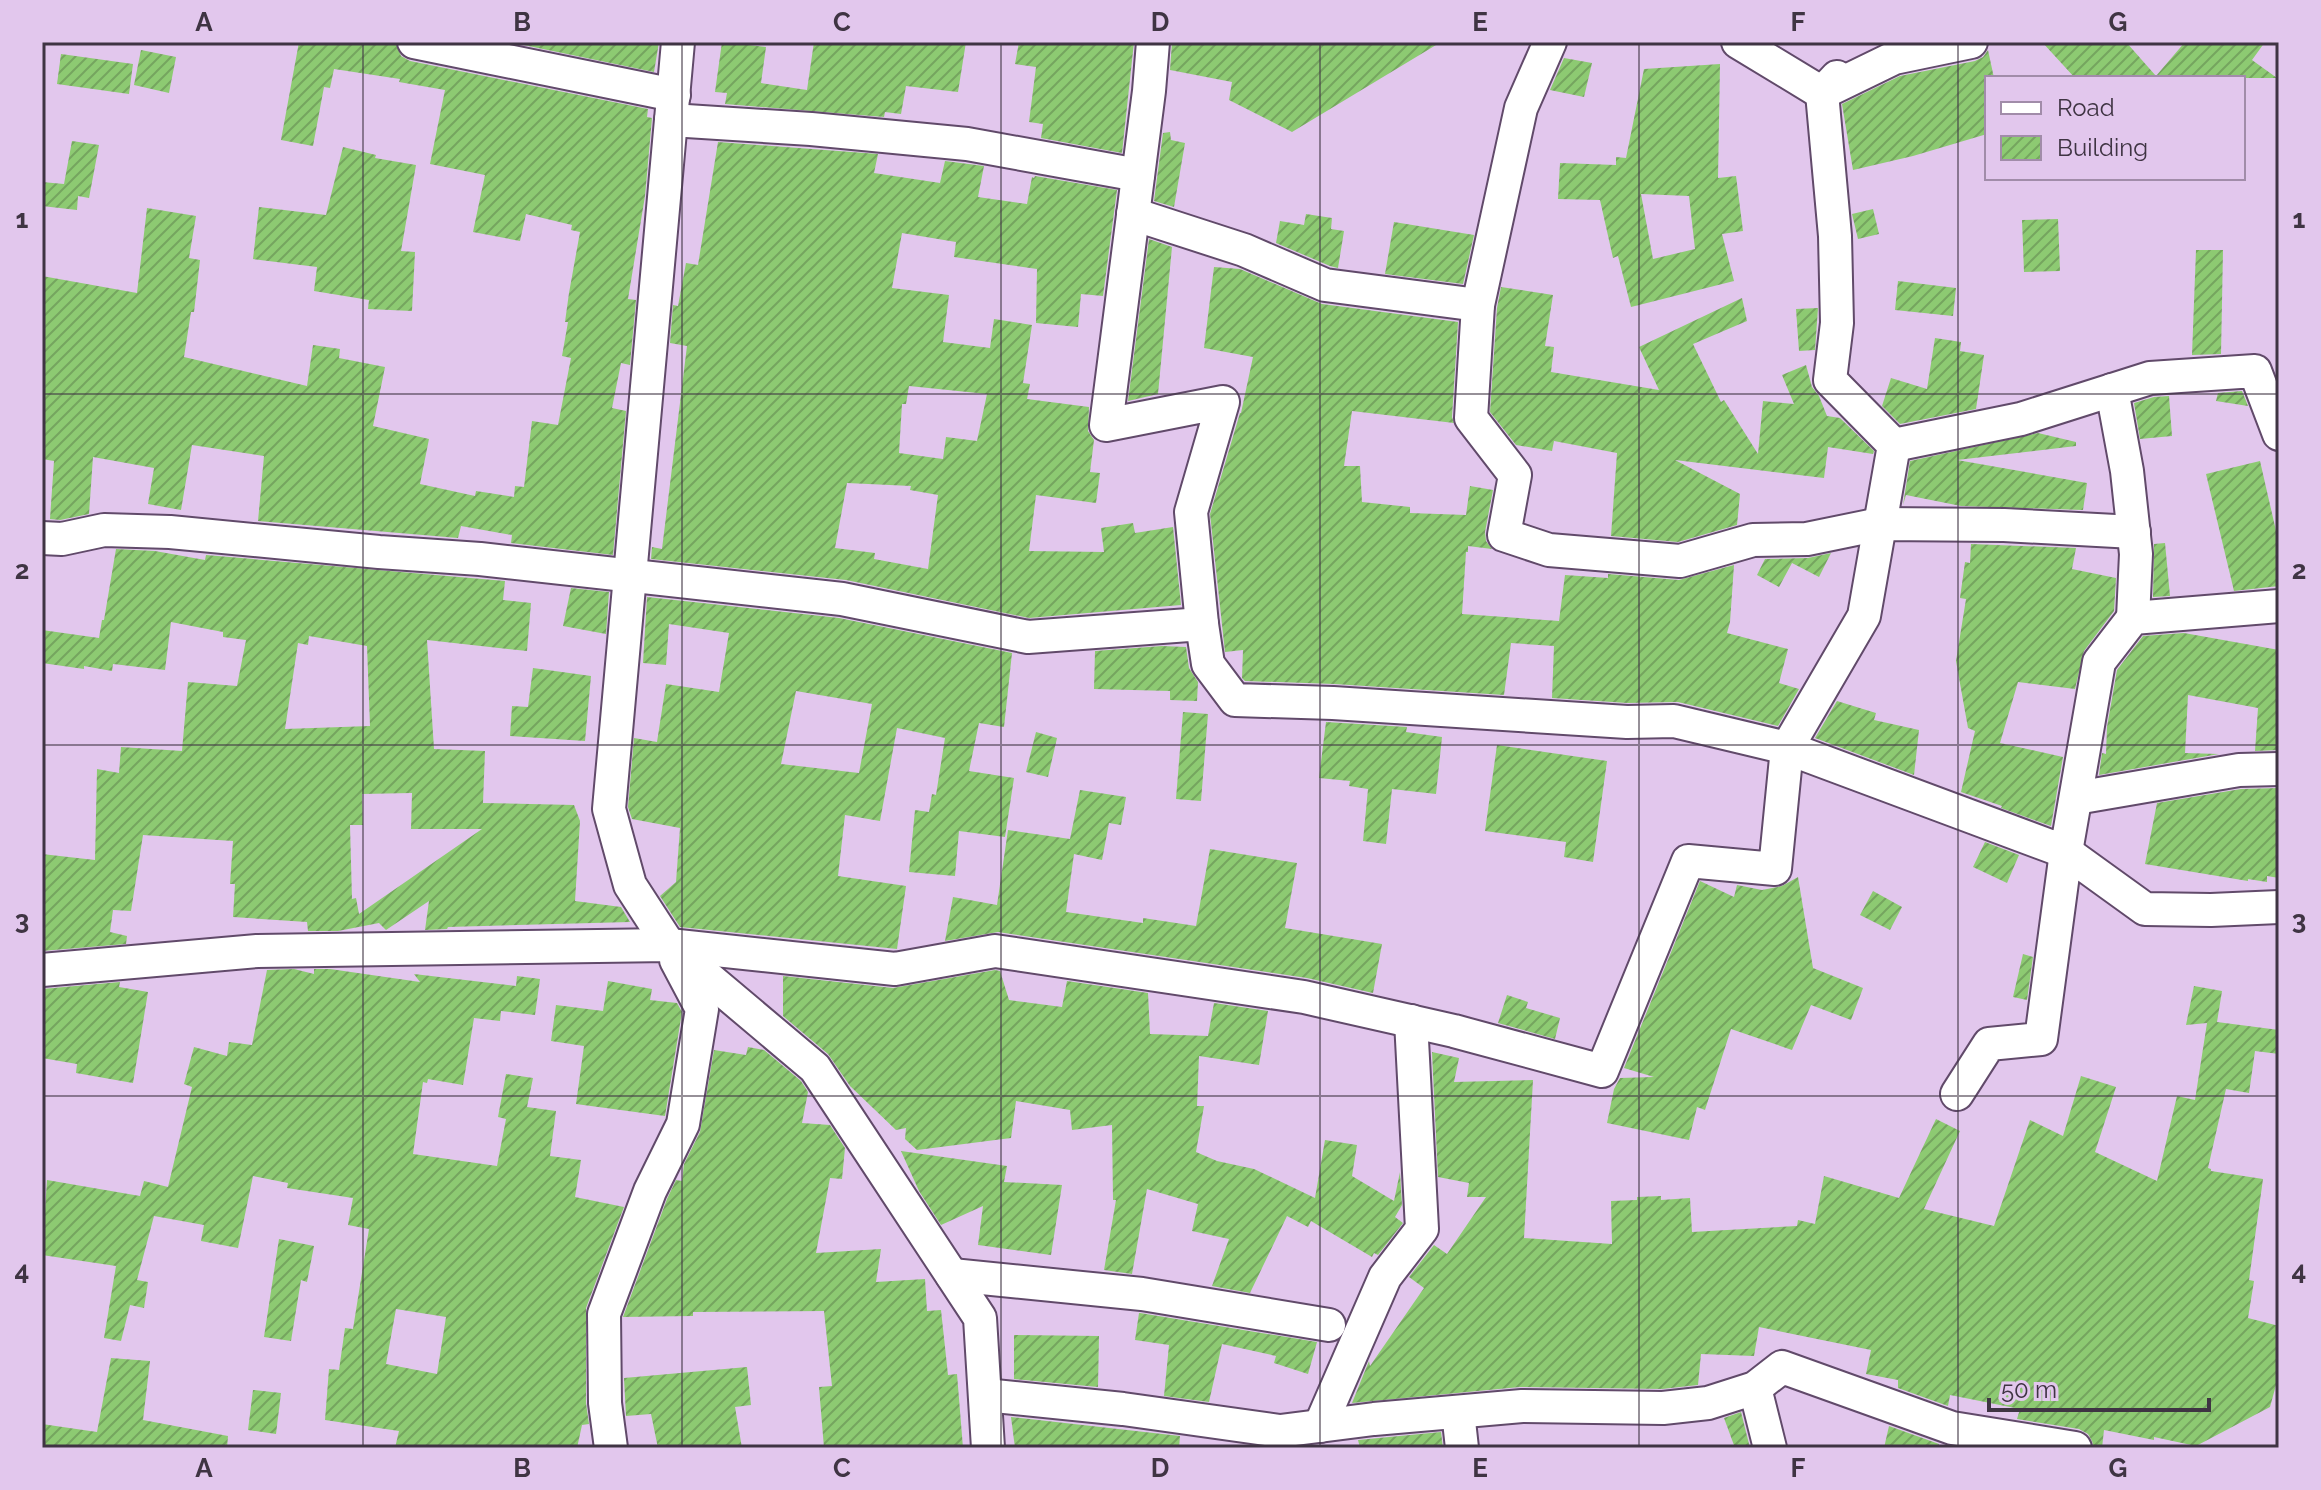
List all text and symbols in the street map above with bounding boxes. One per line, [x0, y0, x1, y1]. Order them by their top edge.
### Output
text: A [195, 7, 213, 37]
text: B [513, 7, 531, 37]
text: C [833, 7, 851, 37]
text: D [1151, 7, 1169, 37]
text: E [1472, 7, 1488, 37]
text: F [1791, 7, 1806, 37]
text: G [2109, 7, 2127, 37]
legend [1985, 76, 2245, 180]
text: Road [2057, 93, 2115, 122]
text: Building [2057, 133, 2148, 162]
text: 1 [16, 204, 29, 234]
text: 1 [2293, 204, 2306, 234]
text: 2 [15, 555, 29, 585]
text: 2 [2292, 555, 2306, 585]
text: 3 [15, 905, 29, 935]
text: 3 [2292, 905, 2306, 935]
text: 4 [15, 1256, 29, 1286]
text: 4 [2292, 1256, 2306, 1286]
scale bar [1989, 1362, 2209, 1412]
text: 50 m [2001, 1375, 2057, 1404]
text: A [195, 1453, 213, 1483]
text: B [513, 1453, 531, 1483]
text: C [833, 1453, 851, 1483]
text: D [1151, 1453, 1169, 1483]
text: E [1472, 1453, 1488, 1483]
text: F [1791, 1453, 1806, 1483]
text: G [2109, 1453, 2127, 1483]

